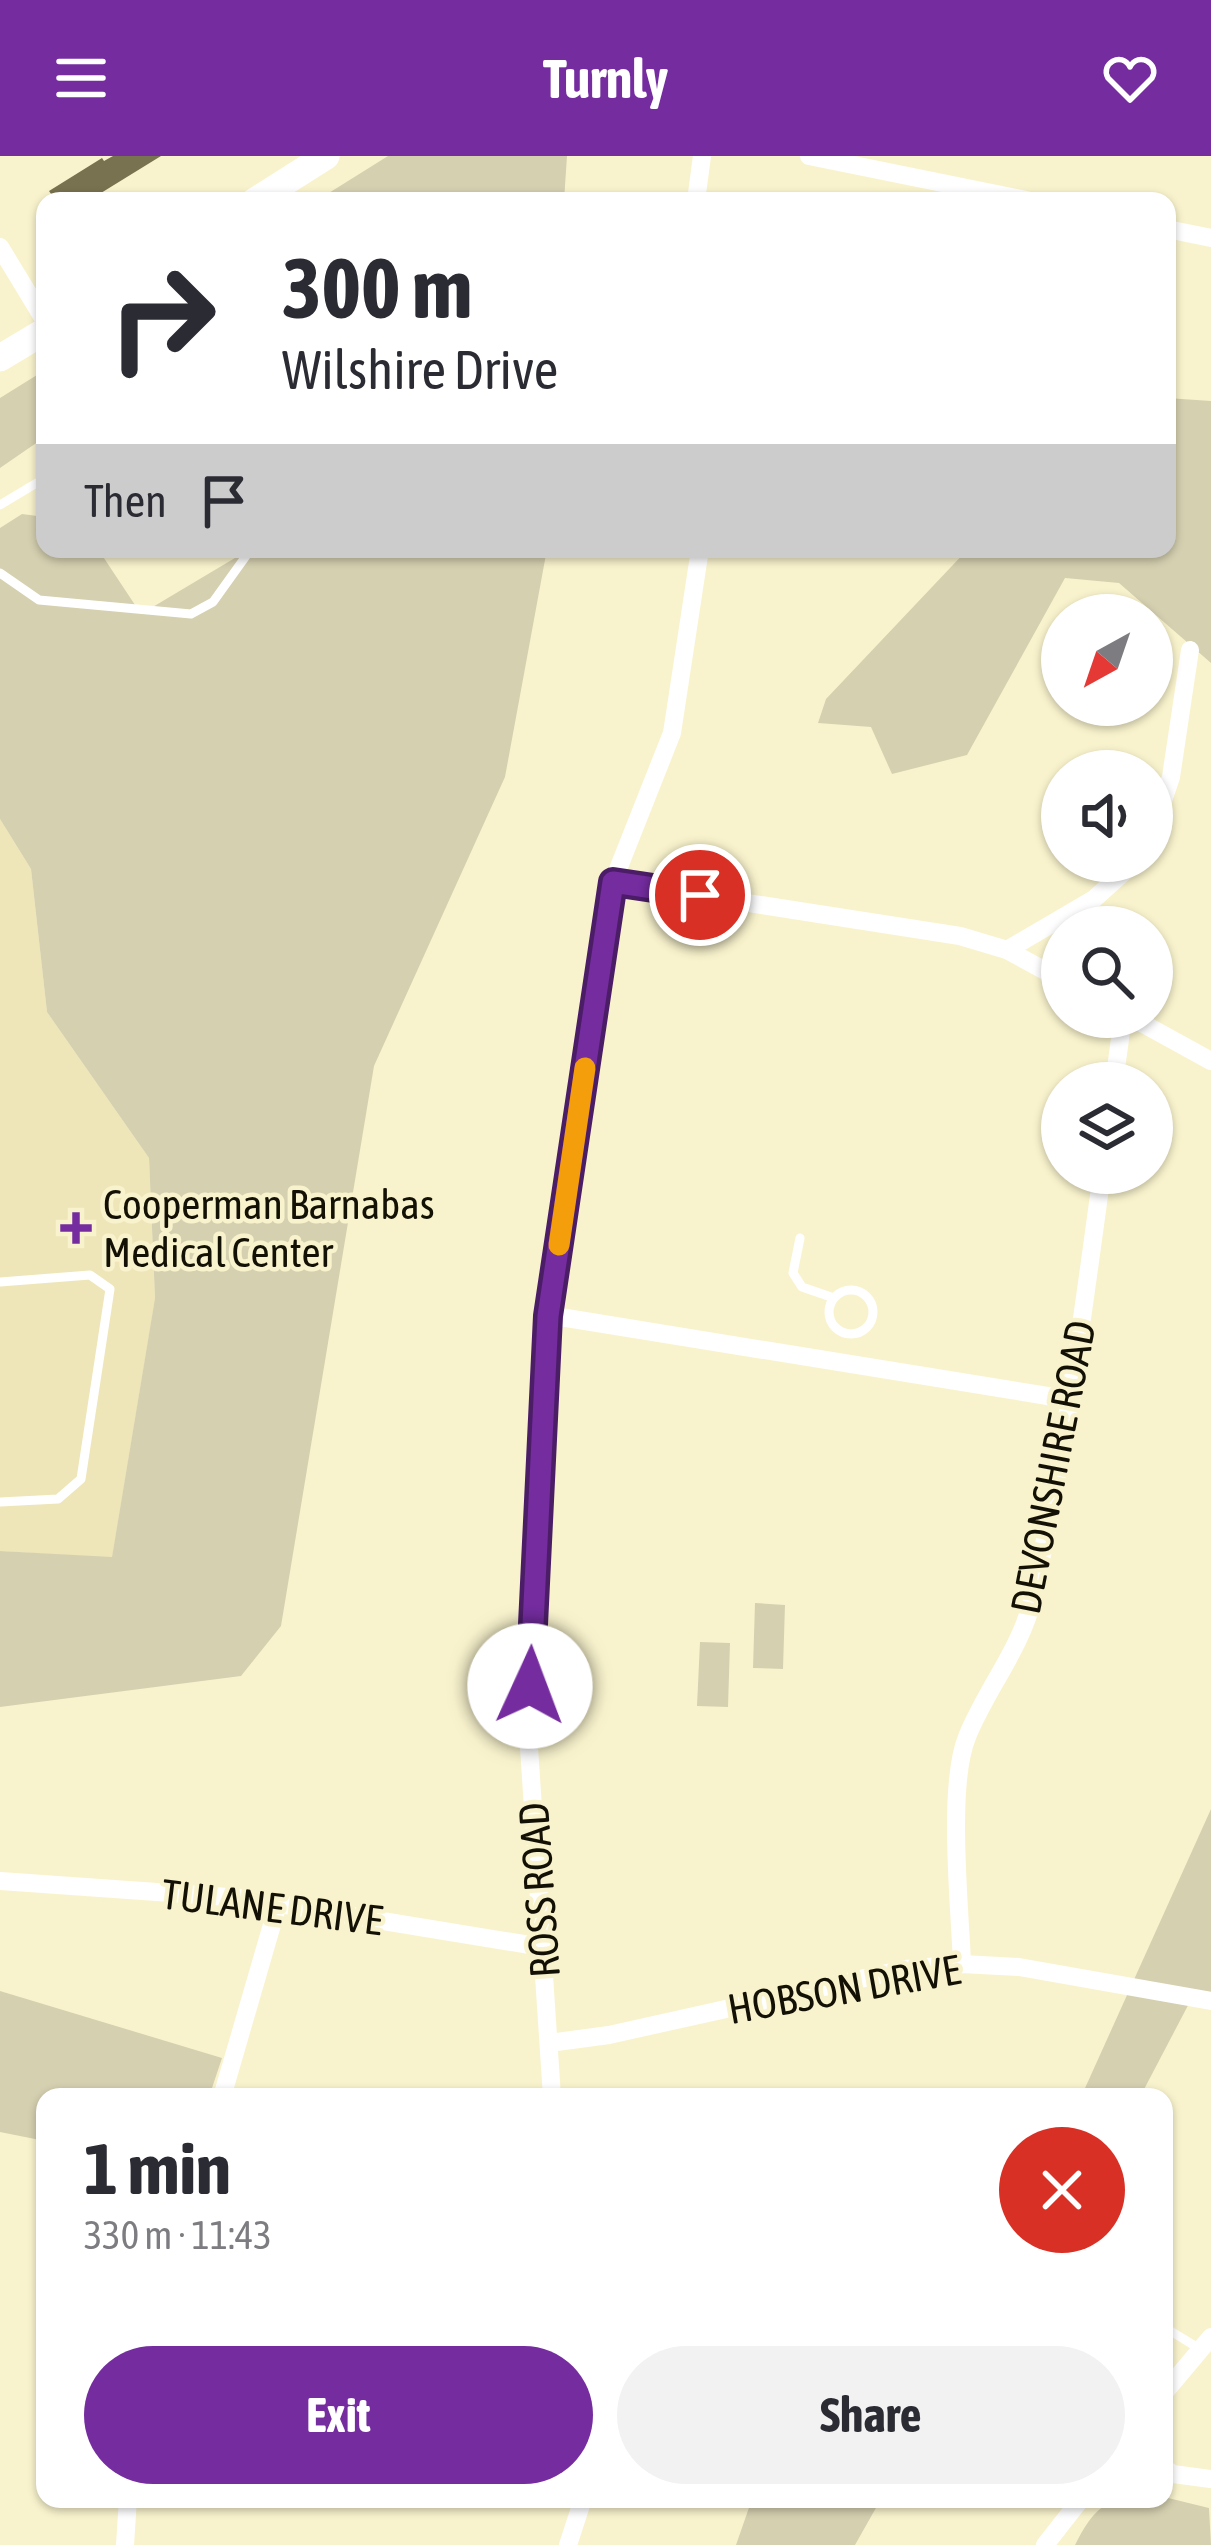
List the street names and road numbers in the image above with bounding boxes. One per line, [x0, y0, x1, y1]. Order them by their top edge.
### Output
street label: DEVONSHIRE ROAD [1001, 1316, 1105, 1618]
street label: ROSS ROAD [509, 1801, 569, 1979]
street label: TULANE DRIVE [159, 1870, 385, 1944]
street label: HOBSON DRIVE [724, 1945, 964, 2033]

